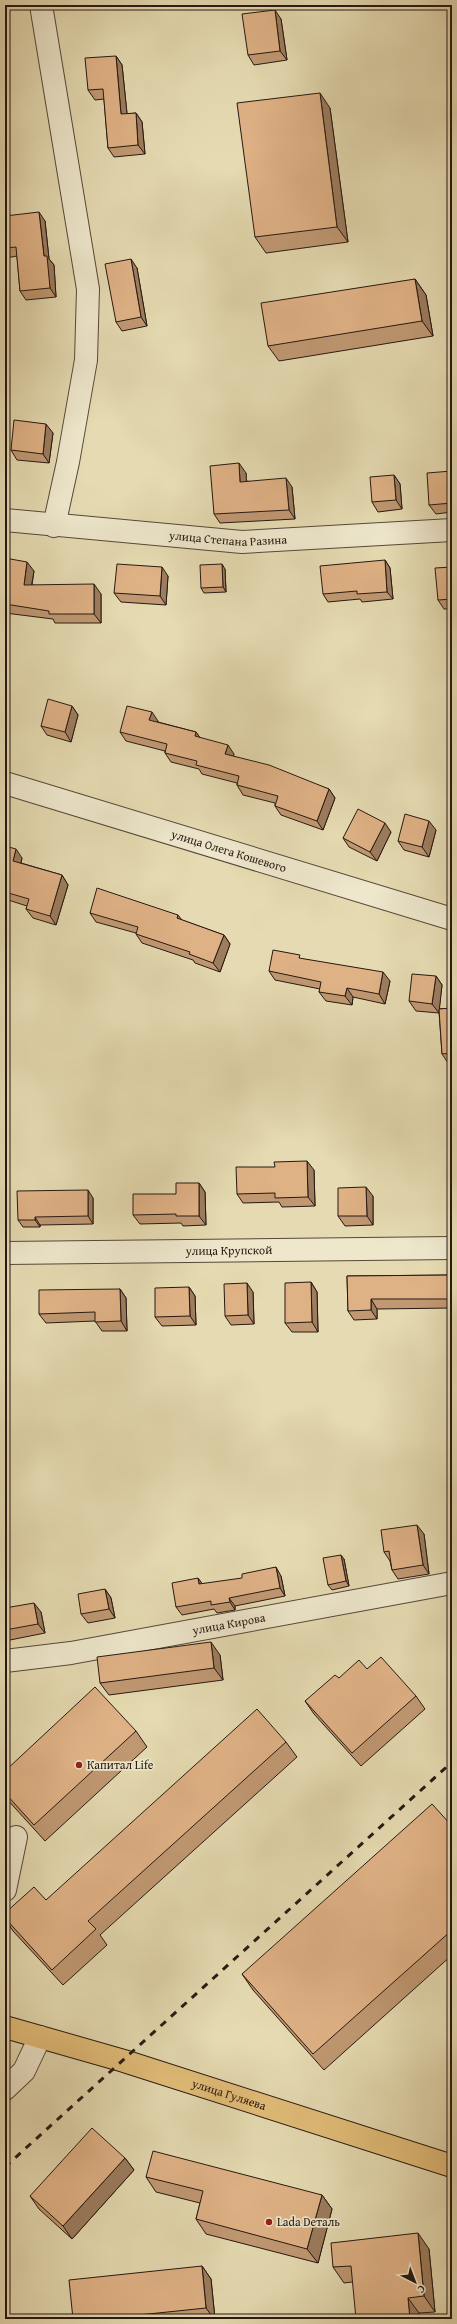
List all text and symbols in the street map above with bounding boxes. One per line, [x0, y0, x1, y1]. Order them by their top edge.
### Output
street label: улица Степана Разина [168, 526, 288, 550]
street label: улица Олега Кошевого [168, 825, 289, 876]
street label: улица Крупской [185, 1241, 272, 1259]
street label: улица Кирова [190, 1608, 267, 1639]
place label: Капитал Life [87, 1756, 154, 1773]
marker: Капитал Life [74, 1760, 84, 1770]
street label: улица Гуляева [189, 2074, 269, 2114]
place label: Lada Dеталь [277, 2213, 340, 2230]
marker: Lada Dеталь [264, 2217, 274, 2227]
north arrow [395, 2262, 435, 2302]
text: С [414, 2281, 429, 2297]

